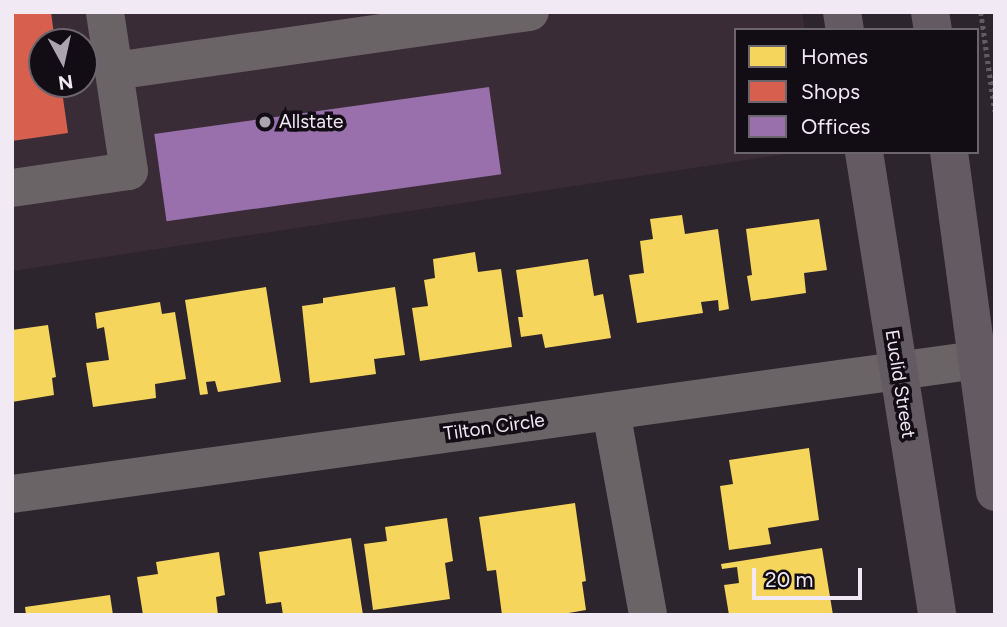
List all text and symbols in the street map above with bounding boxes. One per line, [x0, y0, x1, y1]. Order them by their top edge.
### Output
north arrow [28, 28, 98, 98]
legend [734, 28, 979, 154]
text: Homes [801, 44, 868, 69]
text: N [57, 70, 75, 95]
text: Shops [801, 79, 860, 104]
place label: Allstate [279, 111, 343, 133]
marker: Allstate [257, 114, 273, 130]
text: Offices [801, 114, 870, 139]
street label: Euclid Street [880, 328, 920, 440]
street label: Tilton Circle [442, 409, 546, 445]
scale bar [755, 554, 865, 598]
text: 20 m [765, 567, 813, 592]

